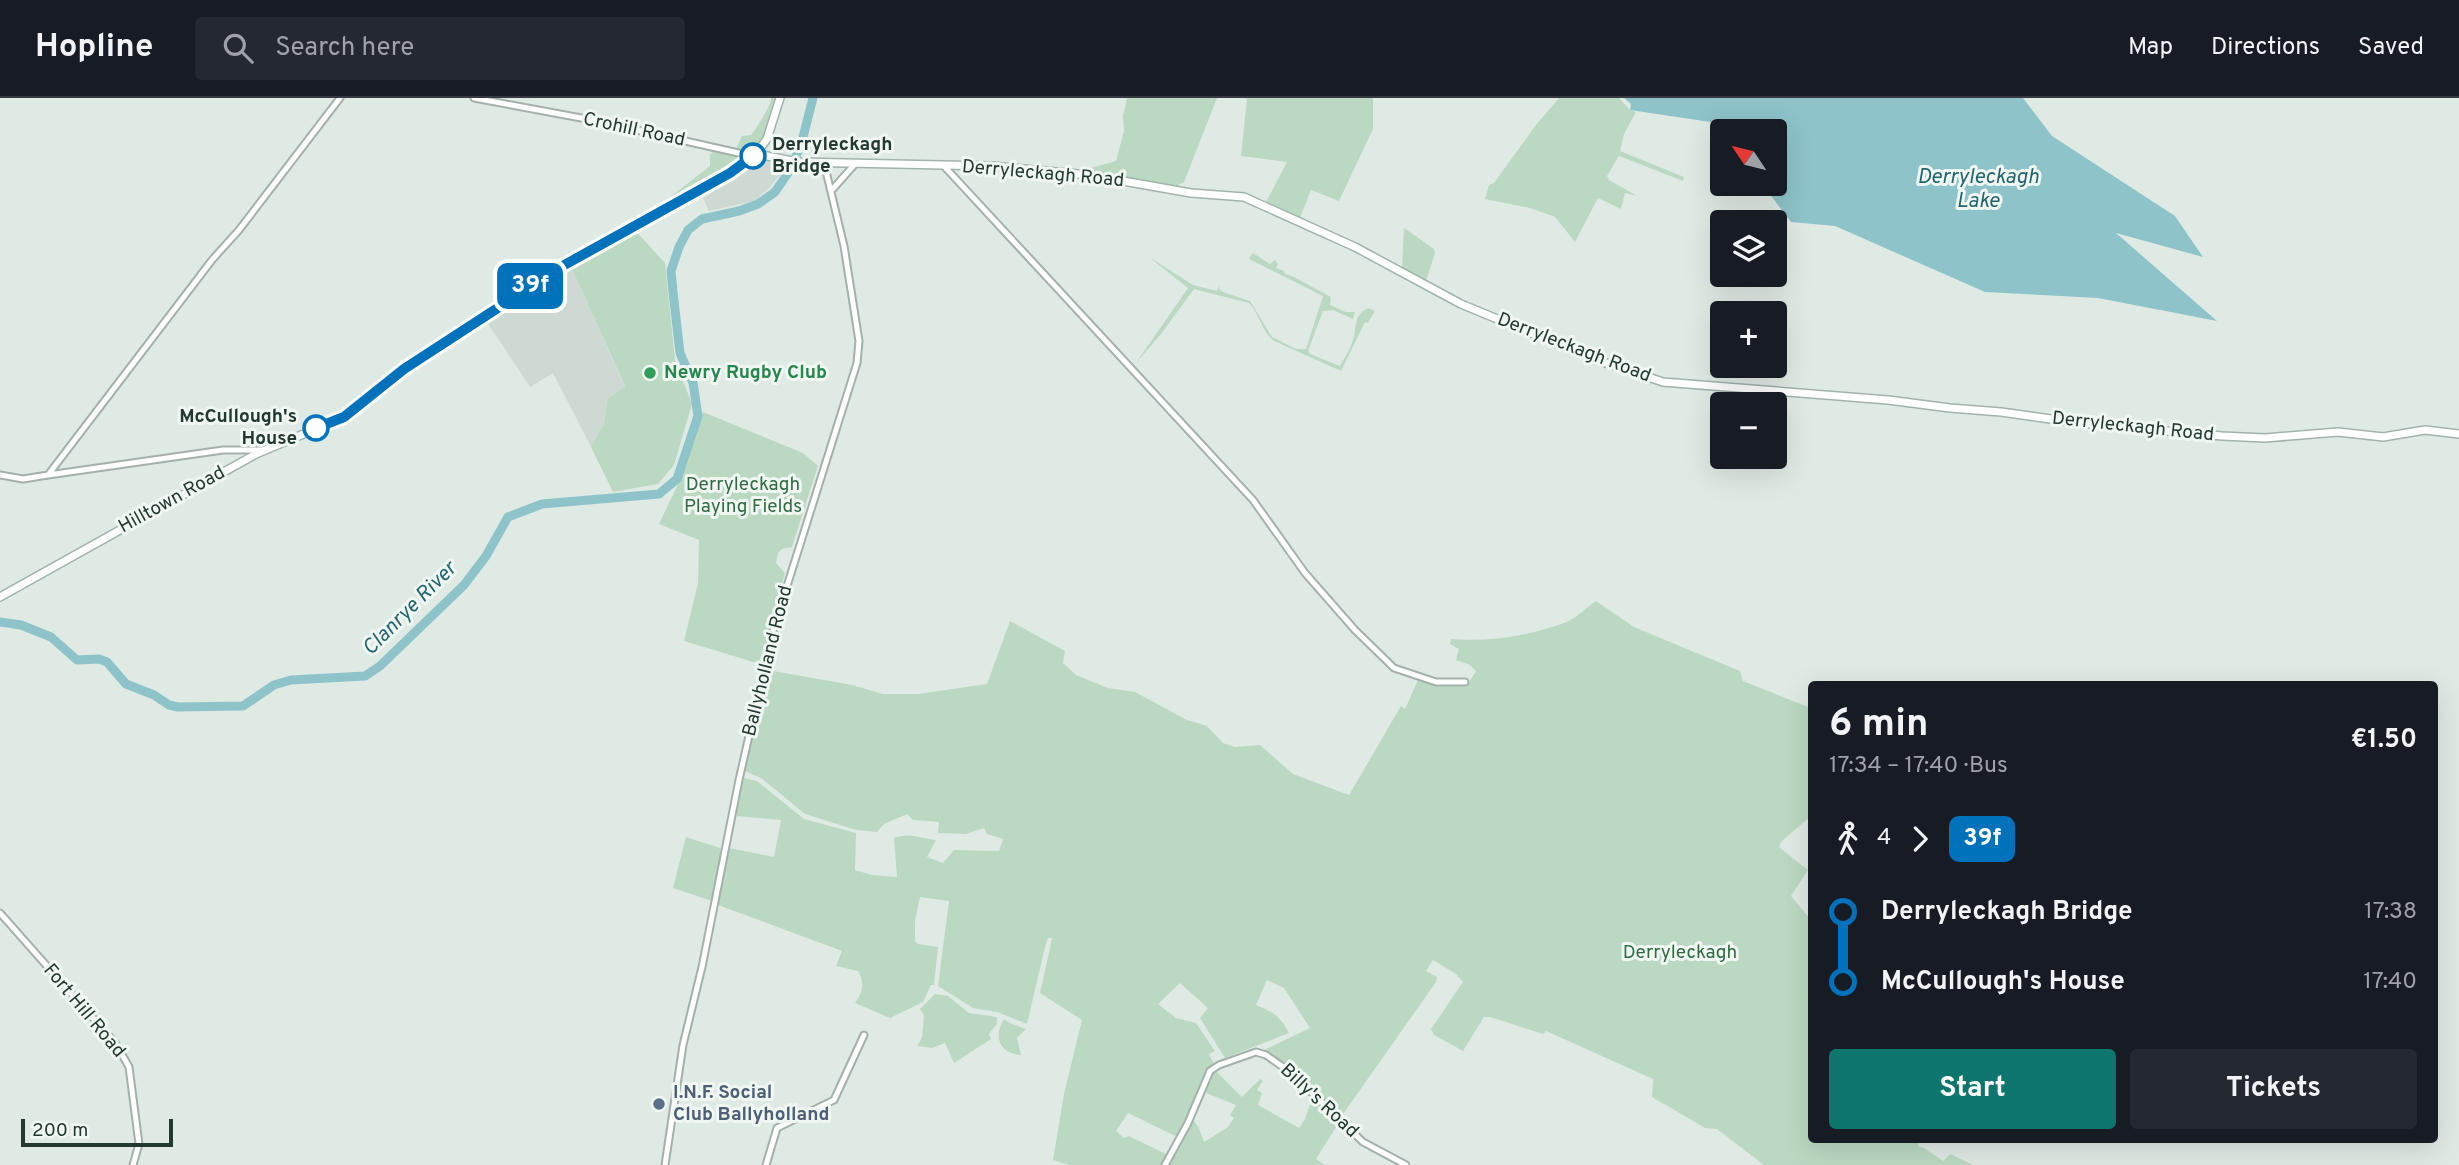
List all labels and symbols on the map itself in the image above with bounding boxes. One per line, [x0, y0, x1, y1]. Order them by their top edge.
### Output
street label: Crohill Road [581, 107, 687, 153]
north arrow [1710, 119, 1787, 196]
place label: Derryleckagh Bridge [772, 133, 892, 179]
marker: Derryleckagh Bridge [740, 143, 766, 169]
street label: Derryleckagh Road [961, 155, 1125, 193]
water label: Derryleckagh Lake [1917, 164, 2039, 215]
line badge: 39f [490, 263, 570, 309]
street label: Derryleckagh Road [1494, 308, 1654, 388]
place label: Newry Rugby Club [664, 361, 827, 385]
marker: Newry Rugby Club [642, 365, 658, 381]
place label: McCullough's House [179, 405, 297, 451]
street label: Derryleckagh Road [2051, 407, 2215, 447]
marker: McCullough's House [303, 415, 329, 441]
street label: Hilltown Road [114, 461, 230, 539]
park label: Derryleckagh Playing Fields [684, 473, 802, 519]
water label: Clanrye River [357, 555, 464, 662]
street label: Ballyholland Road [738, 583, 798, 739]
park label: Derryleckagh [1623, 941, 1737, 965]
street label: Fort Hill Road [38, 959, 130, 1063]
street label: Billy's Road [1275, 1059, 1363, 1143]
place label: I.N.F. Social Club Ballyholland [673, 1081, 829, 1127]
marker: I.N.F. Social Club Ballyholland [651, 1096, 667, 1112]
scale bar [21, 1116, 173, 1148]

